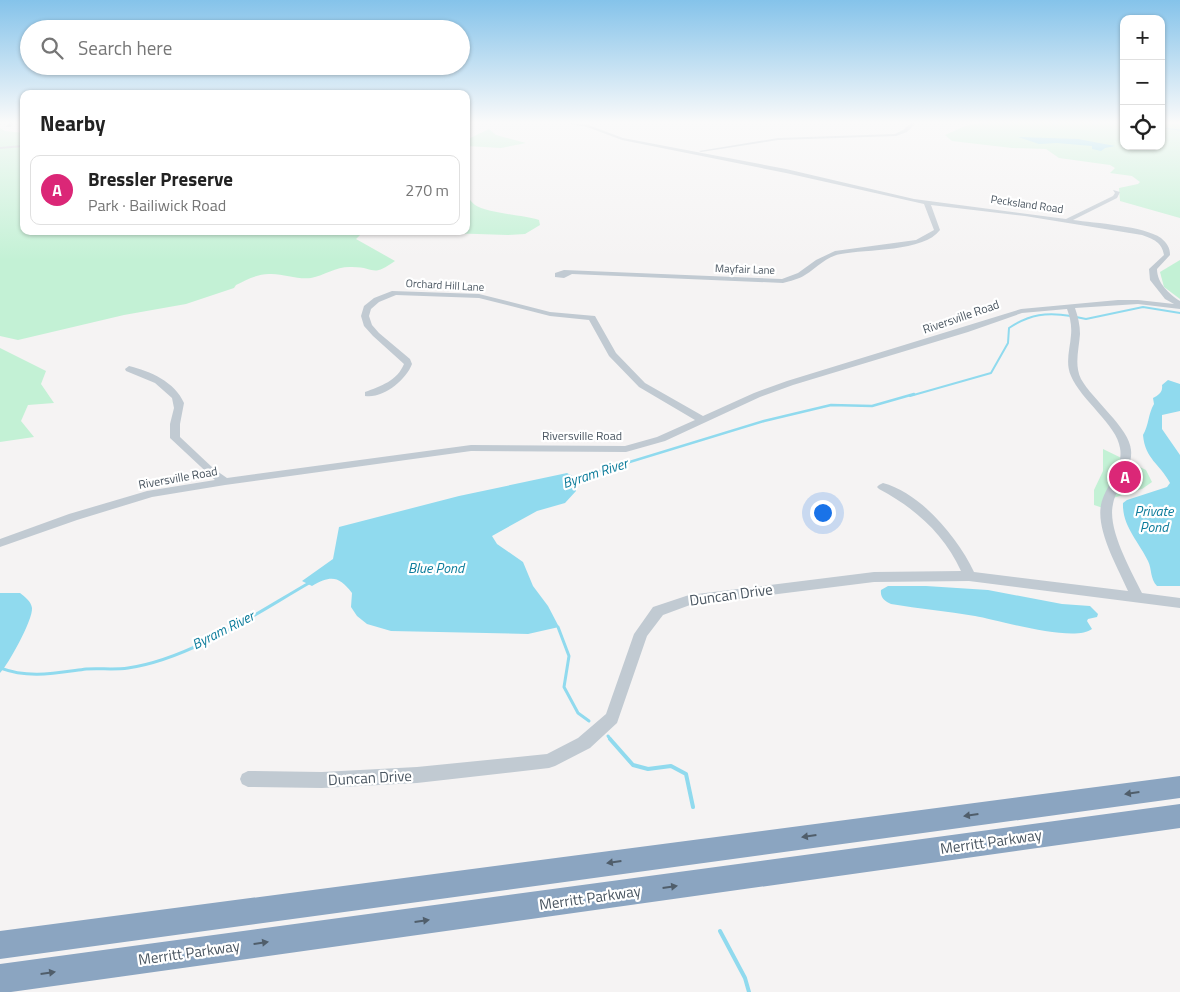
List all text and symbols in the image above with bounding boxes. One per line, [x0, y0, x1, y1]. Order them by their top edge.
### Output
map controls [1120, 15, 1165, 150]
button: + [1120, 15, 1165, 60]
search box [20, 20, 470, 75]
text: Search here [78, 33, 172, 62]
icon: search [38, 34, 66, 62]
button: − [1120, 60, 1165, 105]
button: locate [1120, 105, 1165, 150]
text: Nearby [40, 107, 105, 139]
text: Bressler Preserve [88, 164, 233, 193]
text: A [52, 178, 62, 202]
text: 270 m [405, 178, 449, 202]
street label: Pecksland Road [990, 191, 1065, 217]
text: Park · Bailiwick Road [88, 193, 226, 217]
street label: Mayfair Lane [715, 260, 776, 278]
street label: Orchard Hill Lane [405, 275, 485, 295]
street label: Riversville Road [920, 295, 1002, 339]
street label: Riversville Road [542, 426, 622, 445]
water label: Byram River [560, 452, 632, 493]
pin: A [1109, 458, 1141, 496]
street label: Riversville Road [137, 461, 219, 494]
your location [810, 500, 836, 526]
water label: Private Pond [1134, 500, 1175, 537]
water label: Blue Pond [408, 557, 466, 578]
street label: Duncan Drive [688, 577, 774, 612]
water label: Byram River [188, 604, 259, 654]
street label: Duncan Drive [327, 764, 412, 791]
one-way arrow [1123, 790, 1139, 798]
one-way arrow [962, 811, 978, 819]
street label: Merritt Parkway [939, 823, 1043, 860]
one-way arrow [801, 832, 817, 840]
one-way arrow [605, 859, 621, 867]
street label: Merritt Parkway [538, 879, 642, 916]
one-way arrow [662, 883, 678, 891]
one-way arrow [415, 917, 431, 925]
street label: Merritt Parkway [137, 934, 241, 971]
one-way arrow [254, 939, 270, 947]
one-way arrow [41, 969, 57, 977]

